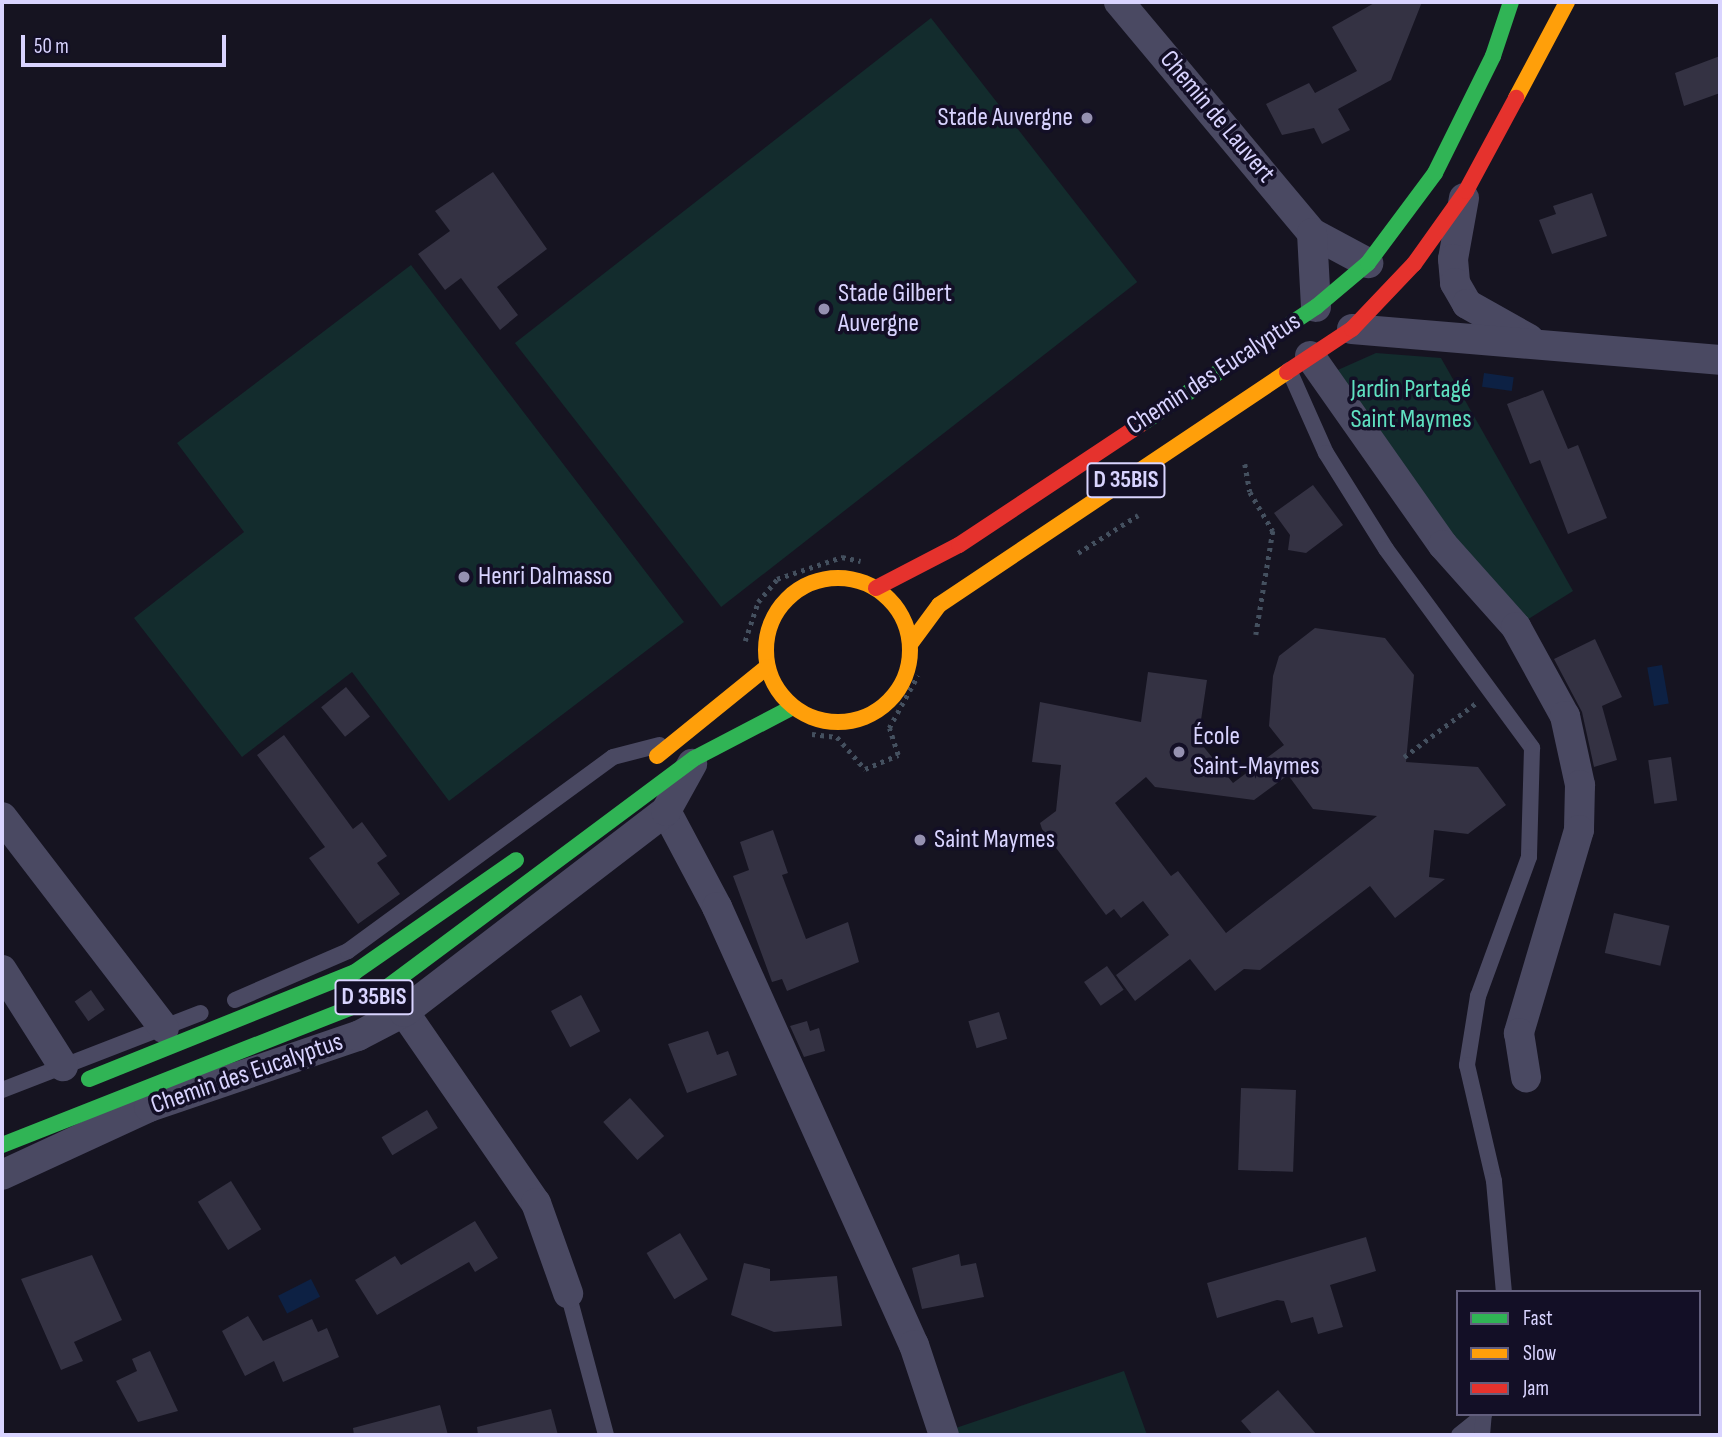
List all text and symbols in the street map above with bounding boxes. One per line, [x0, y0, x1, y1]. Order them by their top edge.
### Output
scale bar [24, 21, 229, 65]
text: 50 m [34, 34, 69, 59]
street label: Chemin de Lauvert [1153, 45, 1281, 189]
place label: Stade Auvergne [938, 102, 1073, 134]
marker: Stade Auvergne [1079, 110, 1095, 126]
place label: Stade Gilbert Auvergne [838, 278, 952, 340]
marker: Stade Gilbert Auvergne [816, 301, 832, 317]
street label: Chemin des Eucalyptus [1121, 306, 1307, 442]
park label: Jardin Partagé Saint Maymes [1350, 374, 1472, 436]
road number: D 35BIS [1086, 460, 1166, 500]
place label: Henri Dalmasso [478, 561, 613, 593]
marker: Henri Dalmasso [456, 569, 472, 585]
place label: École Saint-Maymes [1193, 721, 1320, 782]
marker: École Saint-Maymes [1171, 744, 1187, 760]
place label: Saint Maymes [934, 824, 1055, 856]
marker: Saint Maymes [912, 832, 928, 848]
road number: D 35BIS [334, 976, 414, 1017]
street label: Chemin des Eucalyptus [147, 1027, 347, 1121]
legend [1456, 1290, 1701, 1416]
text: Fast [1523, 1306, 1553, 1331]
text: Slow [1523, 1341, 1556, 1366]
text: Jam [1523, 1376, 1549, 1401]

